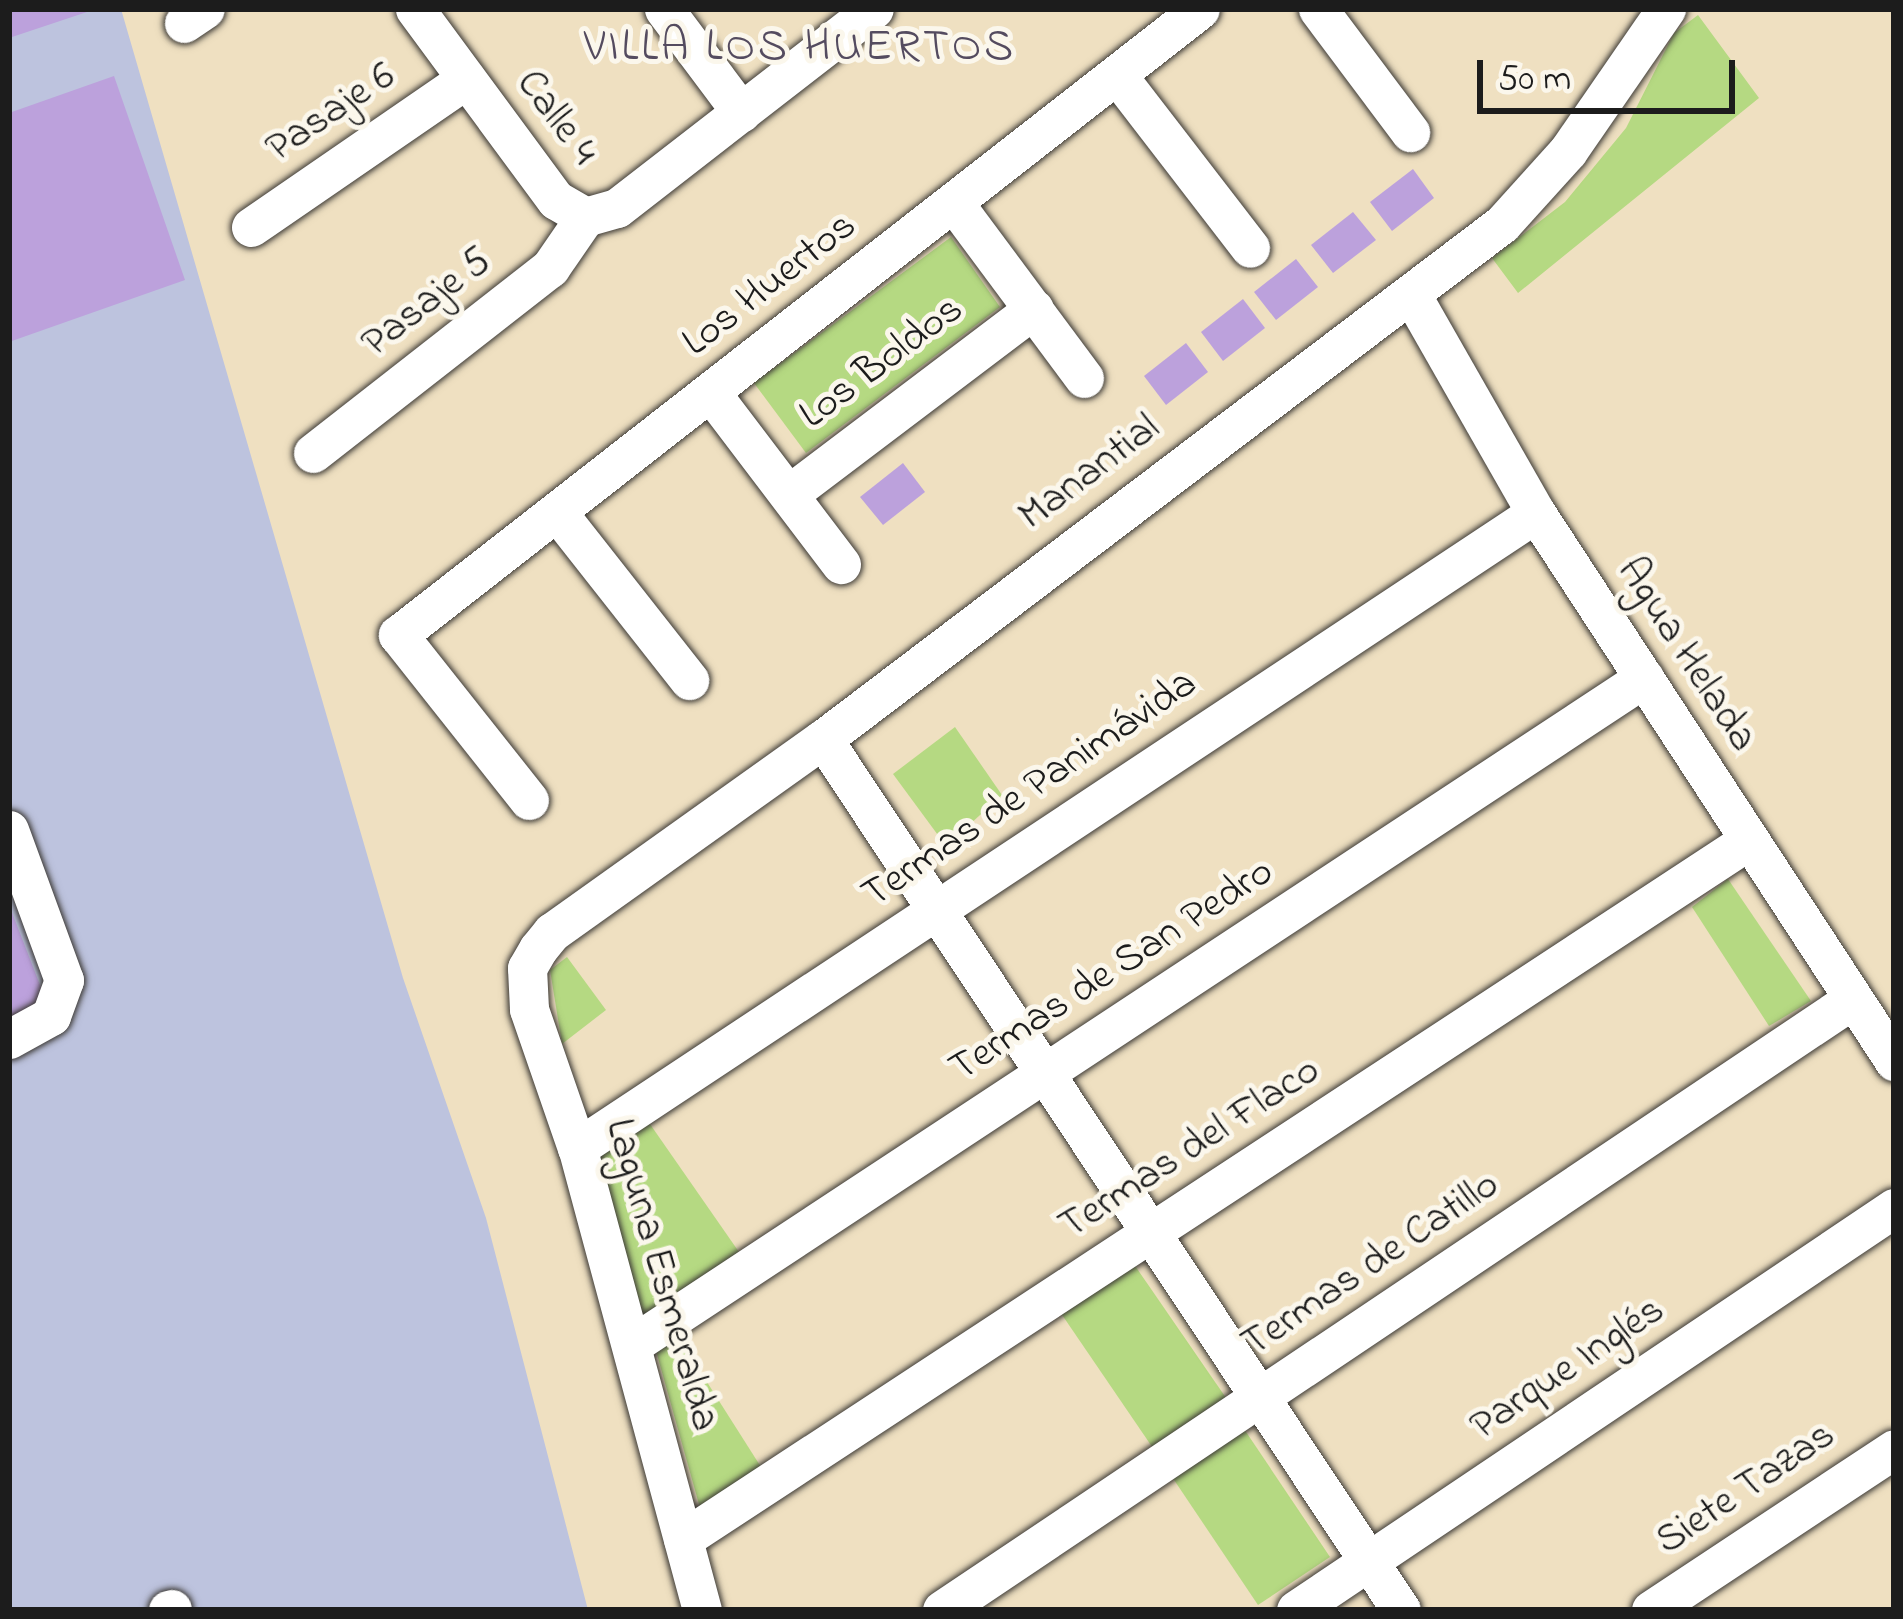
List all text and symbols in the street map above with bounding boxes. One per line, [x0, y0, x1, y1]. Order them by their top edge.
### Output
district label: VILLA LOS HUERTOS [584, 22, 1016, 76]
scale bar [1483, 36, 1741, 110]
street label: Pasaje 6 [257, 52, 405, 174]
text: 50 m [1498, 54, 1571, 107]
street label: Calle 4 [504, 60, 608, 176]
street label: Los Huertos [673, 202, 867, 368]
street label: Pasaje 5 [352, 237, 502, 369]
street label: Los Boldos [790, 285, 974, 441]
street label: Manantial [1009, 404, 1171, 542]
street label: Agua Helada [1605, 549, 1767, 761]
street label: Termas de Panimávida [853, 659, 1207, 921]
street label: Termas de San Pedro [941, 848, 1283, 1094]
street label: Termas del Flaco [1050, 1046, 1330, 1252]
street label: Laguna Esmeralda [592, 1113, 730, 1437]
street label: Termas de Catillo [1233, 1160, 1509, 1370]
street label: Parque Inglés [1461, 1286, 1675, 1452]
street label: Siete Tazas [1647, 1411, 1845, 1567]

